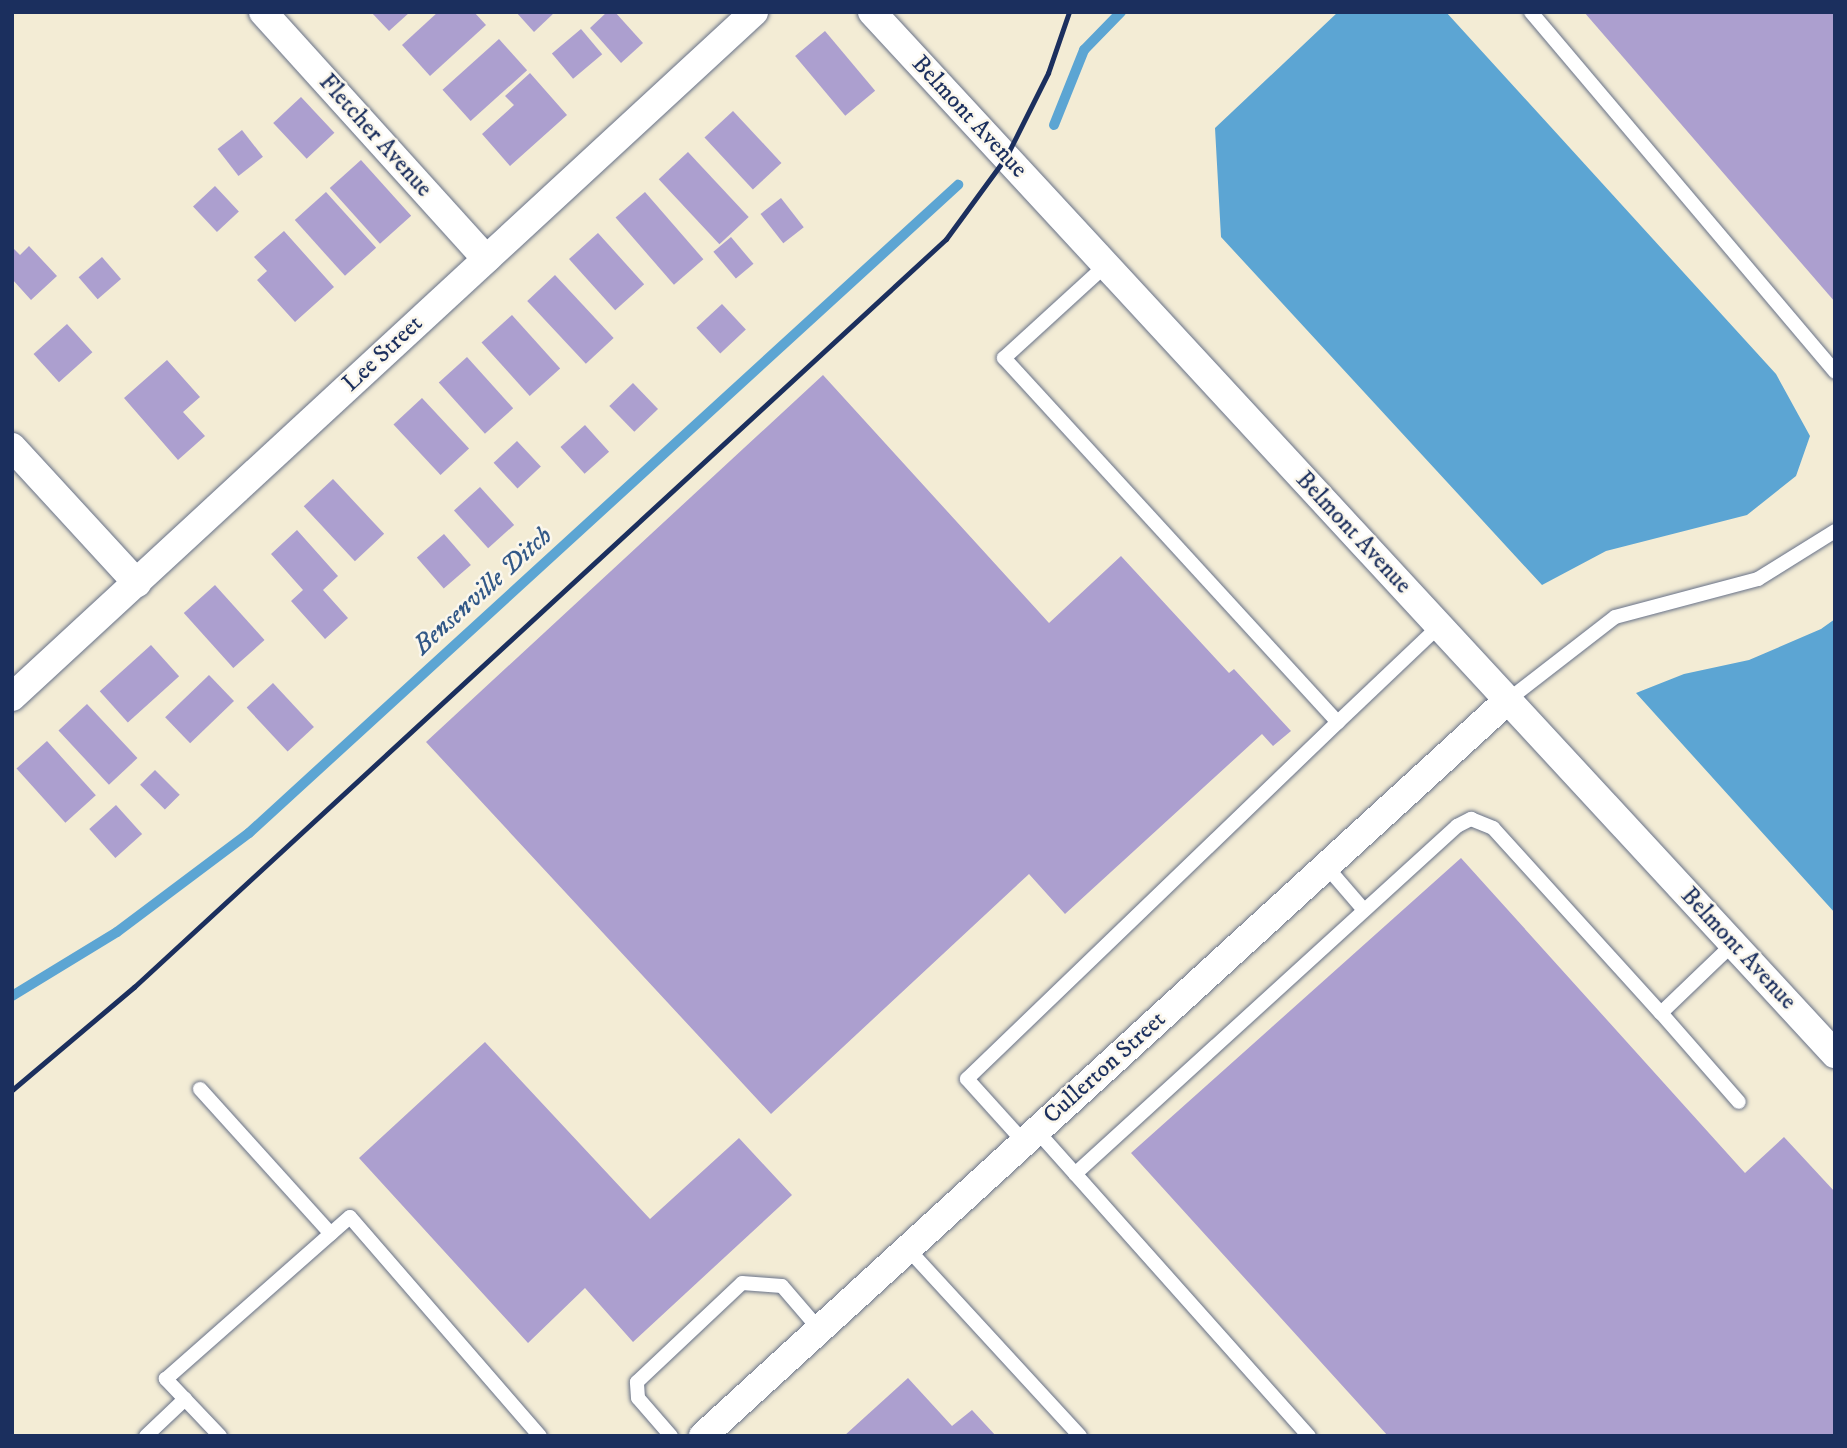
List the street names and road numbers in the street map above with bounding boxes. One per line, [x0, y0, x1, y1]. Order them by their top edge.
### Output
street label: Belmont Avenue [905, 50, 1033, 184]
street label: Fletcher Avenue [312, 69, 438, 203]
street label: Lee Street [337, 310, 429, 398]
street label: Belmont Avenue [1289, 466, 1417, 600]
street label: Belmont Avenue [1674, 882, 1802, 1016]
street label: Cullerton Street [1038, 1006, 1172, 1130]

